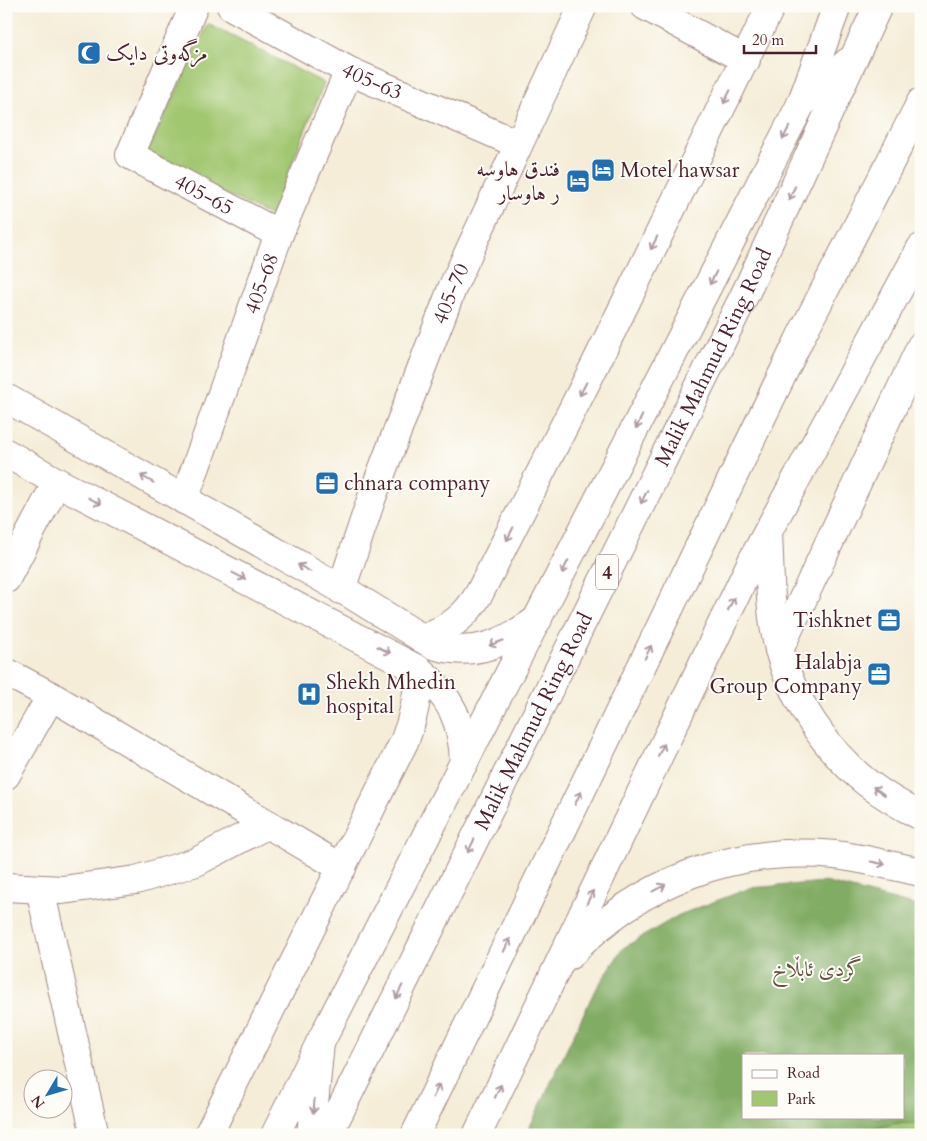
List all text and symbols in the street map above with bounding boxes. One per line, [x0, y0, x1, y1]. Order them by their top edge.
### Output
scale bar [744, 22, 817, 54]
text: 20 m [752, 30, 784, 50]
place label: مزگەوتی دایک [106, 38, 207, 68]
mosque icon: مزگەوتی دایک [76, 40, 102, 66]
street label: 405-63 [336, 56, 407, 107]
one-way arrow [722, 89, 731, 104]
one-way arrow [781, 125, 790, 140]
place label: فندق هاوسه ر هاوسار [476, 155, 560, 208]
place label: Motel hawsar [620, 156, 740, 185]
hotel icon: Motel hawsar [590, 157, 616, 183]
street label: 405-65 [169, 167, 239, 222]
hotel icon: فندق هاوسه ر هاوسار [565, 168, 591, 194]
one-way arrow [786, 186, 796, 201]
one-way arrow [649, 235, 658, 250]
street label: Malik Mahmud Ring Road [648, 244, 779, 471]
street label: 405-68 [238, 249, 286, 318]
street label: 405-70 [426, 259, 477, 328]
one-way arrow [708, 270, 718, 285]
one-way arrow [578, 381, 588, 396]
one-way arrow [634, 415, 644, 430]
place label: chnara company [344, 469, 490, 498]
office icon: chnara company [314, 470, 340, 496]
one-way arrow [140, 474, 155, 484]
one-way arrow [639, 489, 648, 504]
one-way arrow [87, 497, 102, 506]
one-way arrow [505, 526, 514, 541]
road number: 4 [596, 554, 618, 590]
one-way arrow [560, 559, 569, 574]
one-way arrow [297, 563, 311, 573]
one-way arrow [232, 571, 247, 581]
one-way arrow [727, 597, 737, 612]
place label: Tishknet [793, 606, 872, 635]
office icon: Tishknet [876, 607, 902, 633]
street label: Malik Mahmud Ring Road [467, 608, 600, 835]
one-way arrow [488, 639, 504, 648]
one-way arrow [644, 645, 654, 660]
one-way arrow [376, 646, 391, 655]
place label: Halabja Group Company [710, 648, 862, 701]
office icon: Halabja Group Company [866, 661, 892, 687]
place label: Shekh Mhedin hospital [326, 668, 456, 721]
hospital icon: Shekh Mhedin hospital [296, 681, 322, 707]
one-way arrow [656, 743, 666, 758]
one-way arrow [872, 786, 886, 796]
one-way arrow [574, 791, 583, 806]
one-way arrow [466, 839, 476, 854]
one-way arrow [870, 859, 886, 869]
one-way arrow [651, 883, 666, 893]
one-way arrow [586, 890, 596, 905]
one-way arrow [502, 937, 512, 952]
park label: گردی ئابڵاخ [772, 955, 862, 988]
one-way arrow [394, 984, 403, 999]
legend [742, 1054, 904, 1118]
text: Road [787, 1063, 820, 1083]
north arrow [22, 1068, 72, 1118]
one-way arrow [432, 1084, 441, 1099]
one-way arrow [493, 1084, 503, 1099]
text: Park [787, 1089, 816, 1109]
text: N [27, 1091, 49, 1112]
one-way arrow [309, 1098, 318, 1114]

